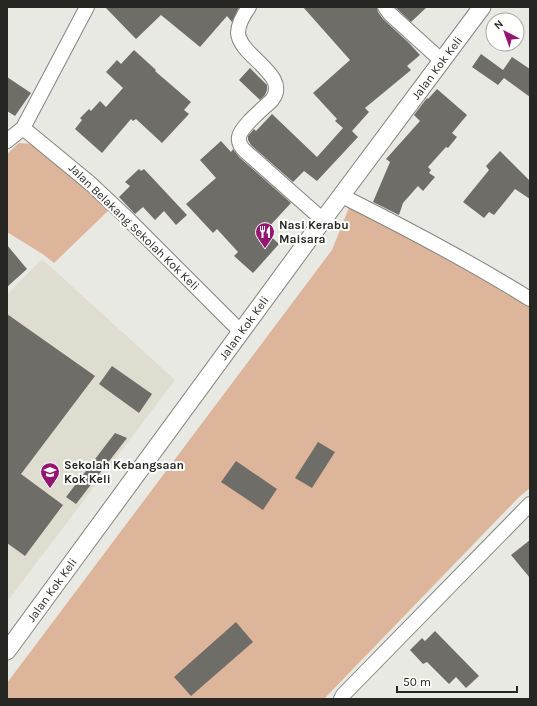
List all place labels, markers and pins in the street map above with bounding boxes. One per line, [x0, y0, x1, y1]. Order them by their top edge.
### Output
place label: Nasi Kerabu Maisara [279, 218, 349, 246]
restaurant icon: Nasi Kerabu Maisara [254, 221, 276, 249]
place label: Sekolah Kebangsaan Kok Keli [64, 458, 184, 486]
school or university icon: Sekolah Kebangsaan Kok Keli [39, 461, 61, 489]

